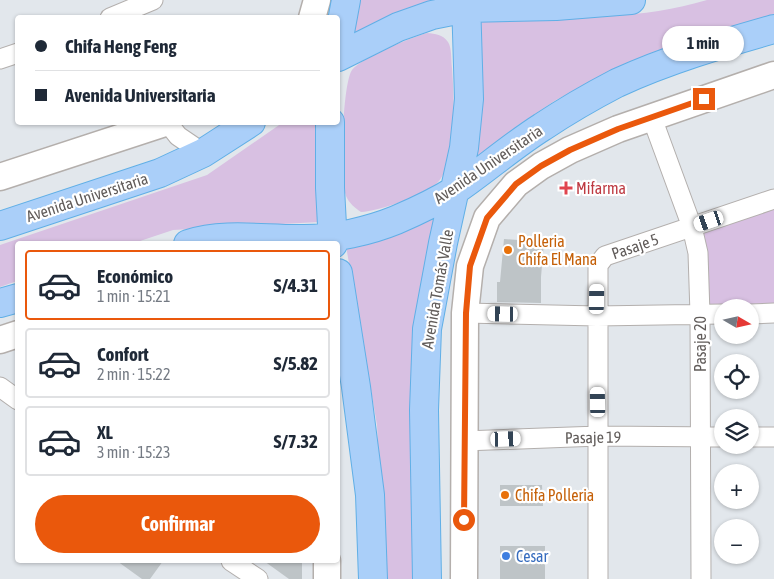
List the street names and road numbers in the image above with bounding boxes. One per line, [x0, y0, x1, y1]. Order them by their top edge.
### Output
street label: Avenida Universitaria [430, 121, 546, 207]
street label: Avenida Universitaria [24, 169, 150, 225]
street label: Avenida Tomás Valle [418, 228, 456, 350]
street label: Pasaje 5 [609, 230, 661, 263]
street label: Pasaje 20 [691, 316, 710, 372]
street label: Pasaje 19 [565, 428, 621, 447]

